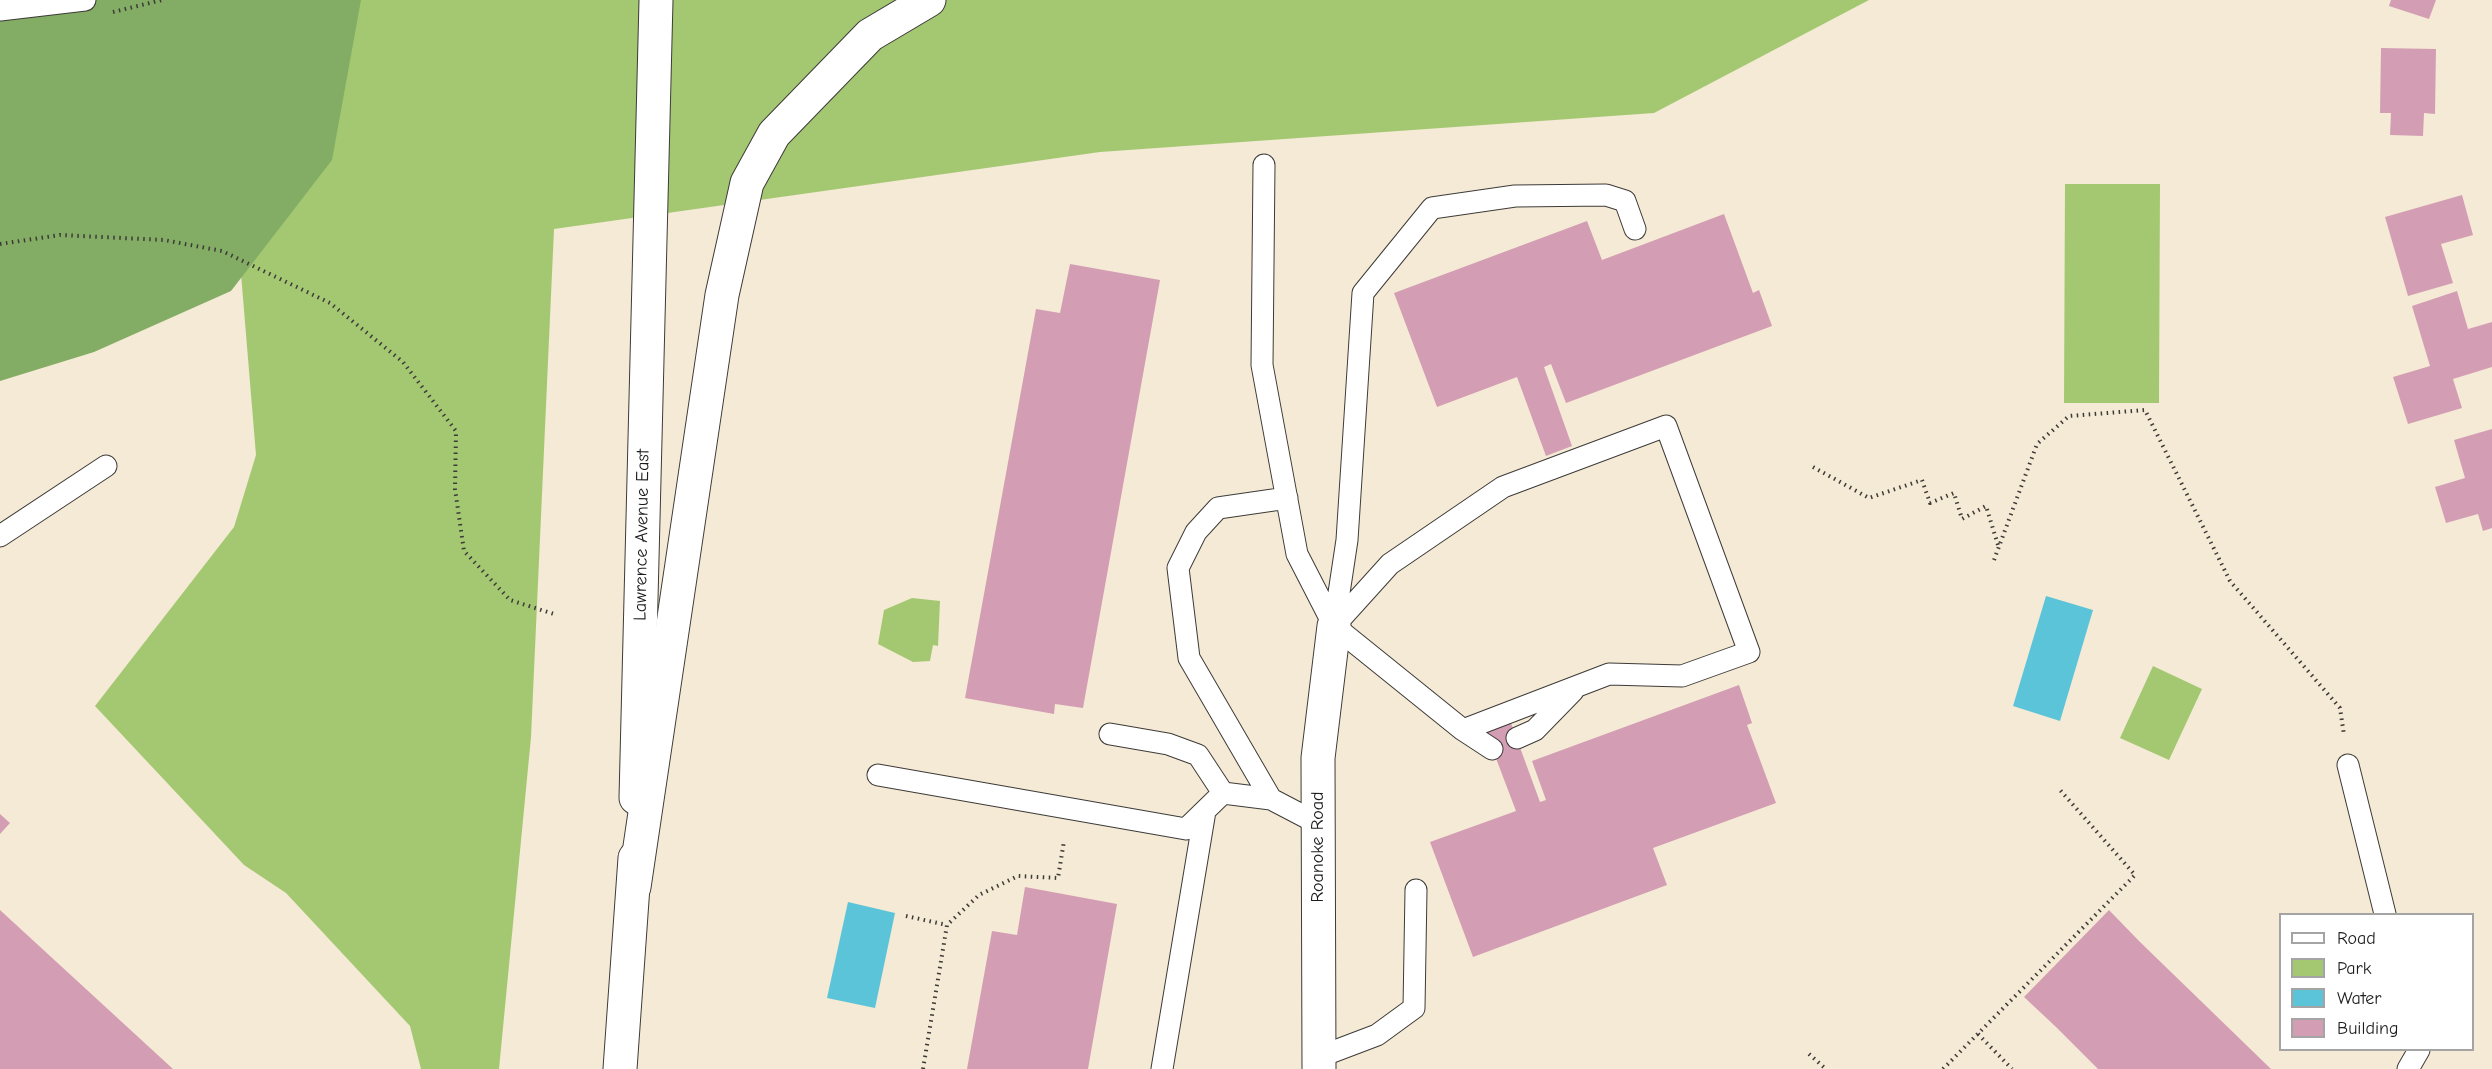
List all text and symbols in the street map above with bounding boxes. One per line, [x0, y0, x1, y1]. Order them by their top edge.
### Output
street label: Lawrence Avenue East [630, 449, 654, 621]
street label: Roanoke Road [1307, 791, 1329, 903]
legend [2279, 913, 2474, 1051]
text: Road [2337, 928, 2376, 949]
text: Park [2337, 958, 2371, 979]
text: Water [2337, 988, 2381, 1009]
text: Building [2337, 1018, 2399, 1039]

